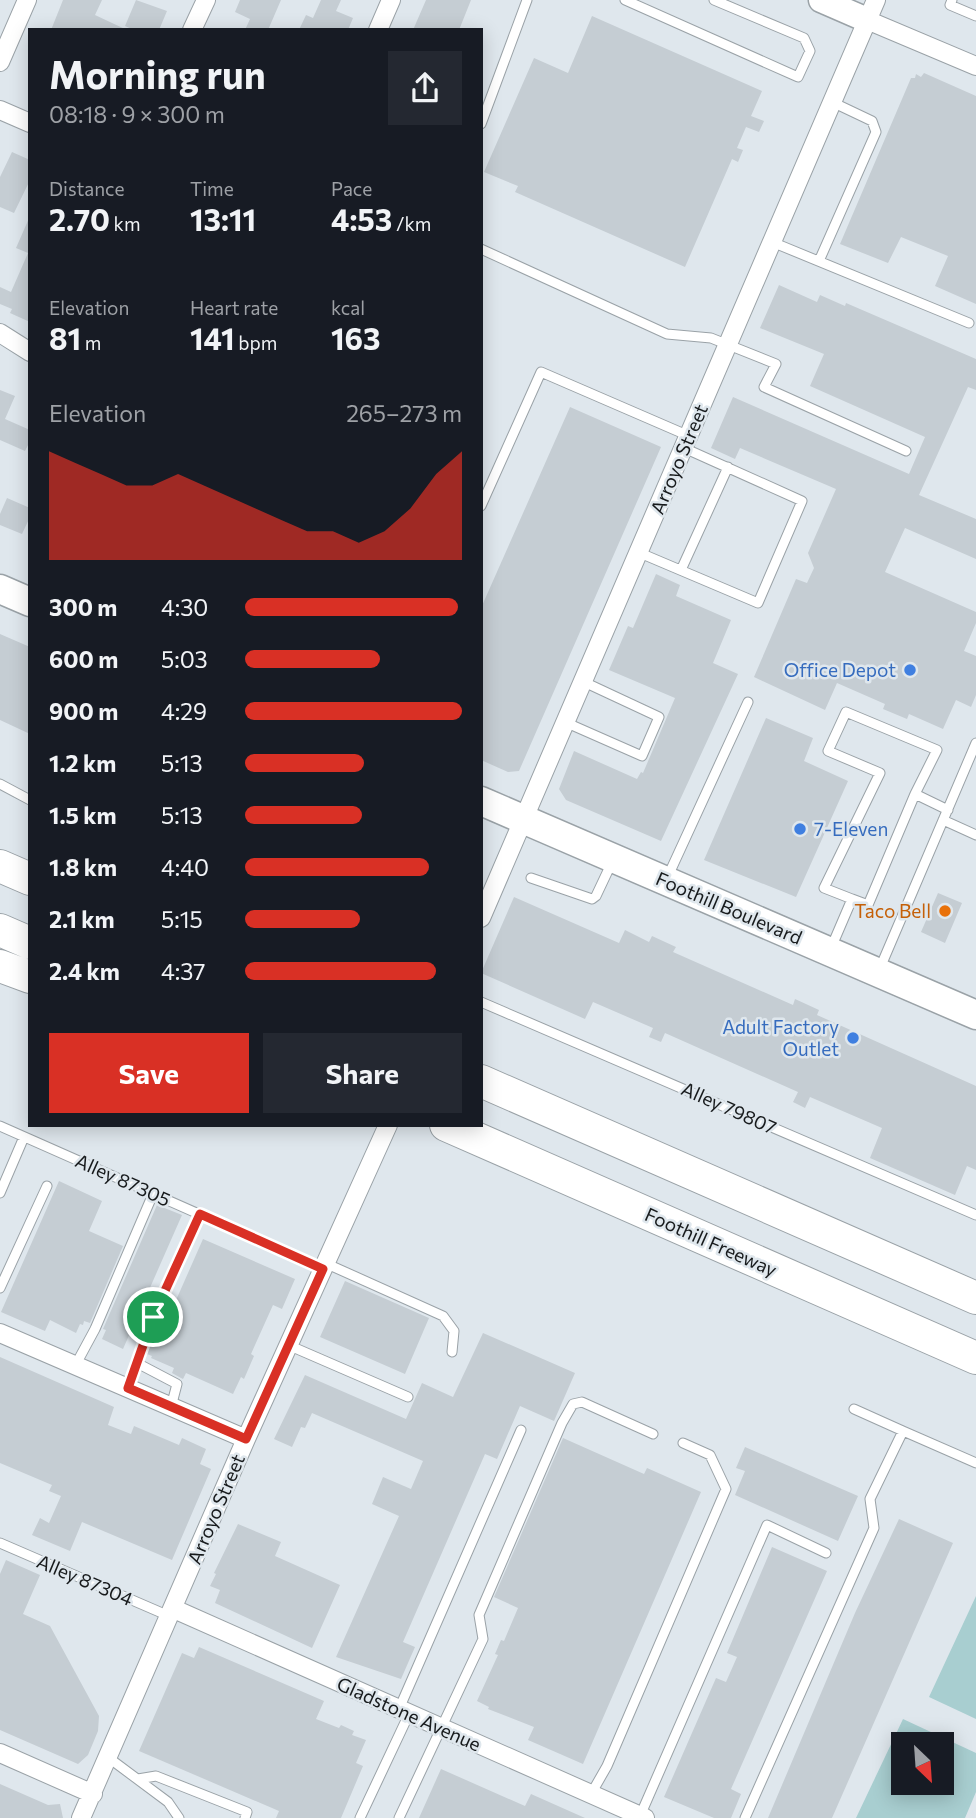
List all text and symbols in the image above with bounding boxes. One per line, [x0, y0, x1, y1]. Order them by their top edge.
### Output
text: Morning run [49, 50, 266, 97]
button: share [388, 51, 462, 125]
text: 08:18 · 9 × 300 m [49, 100, 225, 128]
text: Distance [49, 177, 125, 200]
text: Time [190, 177, 234, 200]
text: Pace [331, 177, 372, 200]
text: 2.70 [49, 200, 110, 237]
text: 13:11 [190, 200, 256, 237]
text: 4:53 [331, 200, 392, 237]
text: km [110, 212, 140, 235]
text: /km [392, 212, 431, 235]
text: Elevation [49, 296, 129, 319]
text: Heart rate [190, 296, 278, 319]
text: kcal [331, 296, 365, 319]
text: 81 [49, 319, 81, 356]
text: 141 [190, 319, 235, 356]
text: 163 [331, 319, 380, 356]
text: m [81, 331, 101, 354]
text: bpm [235, 331, 277, 354]
text: Elevation [49, 399, 146, 427]
text: 265–273 m [346, 399, 462, 427]
street label: Arroyo Street [645, 400, 712, 517]
text: 300 m [49, 593, 117, 621]
text: 4:30 [161, 593, 208, 621]
text: 600 m [49, 645, 118, 673]
text: 5:03 [161, 645, 208, 673]
place label: Office Depot [784, 658, 896, 681]
marker: Office Depot [902, 662, 918, 678]
text: 900 m [49, 697, 118, 725]
text: 4:29 [161, 697, 207, 725]
text: 1.2 km [49, 749, 116, 777]
text: 5:13 [161, 749, 203, 777]
text: 1.5 km [49, 801, 117, 829]
text: 5:13 [161, 801, 203, 829]
place label: 7-Eleven [814, 817, 888, 840]
marker: 7-Eleven [792, 821, 808, 837]
text: 1.8 km [49, 853, 117, 881]
text: 4:40 [161, 853, 209, 881]
street label: Foothill Boulevard [653, 866, 806, 949]
place label: Taco Bell [854, 899, 931, 922]
marker: Taco Bell [937, 903, 953, 919]
text: 2.1 km [49, 905, 115, 933]
text: 5:15 [161, 905, 203, 933]
text: 2.4 km [49, 957, 120, 985]
text: 4:37 [161, 957, 205, 985]
place label: Adult Factory Outlet [722, 1015, 839, 1060]
marker: Adult Factory Outlet [845, 1030, 861, 1046]
button: Save [49, 1033, 249, 1113]
button: Share [263, 1033, 462, 1113]
street label: Alley 79807 [678, 1076, 780, 1139]
street label: Alley 87305 [72, 1148, 174, 1211]
street label: Foothill Freeway [642, 1202, 781, 1281]
pin [123, 1287, 183, 1347]
icon: arrive [134, 1298, 172, 1336]
street label: Arroyo Street [182, 1450, 249, 1567]
street label: Alley 87304 [34, 1549, 137, 1610]
street label: Gladstone Avenue [334, 1671, 485, 1756]
north arrow [891, 1732, 954, 1796]
map controls [891, 1732, 954, 1795]

